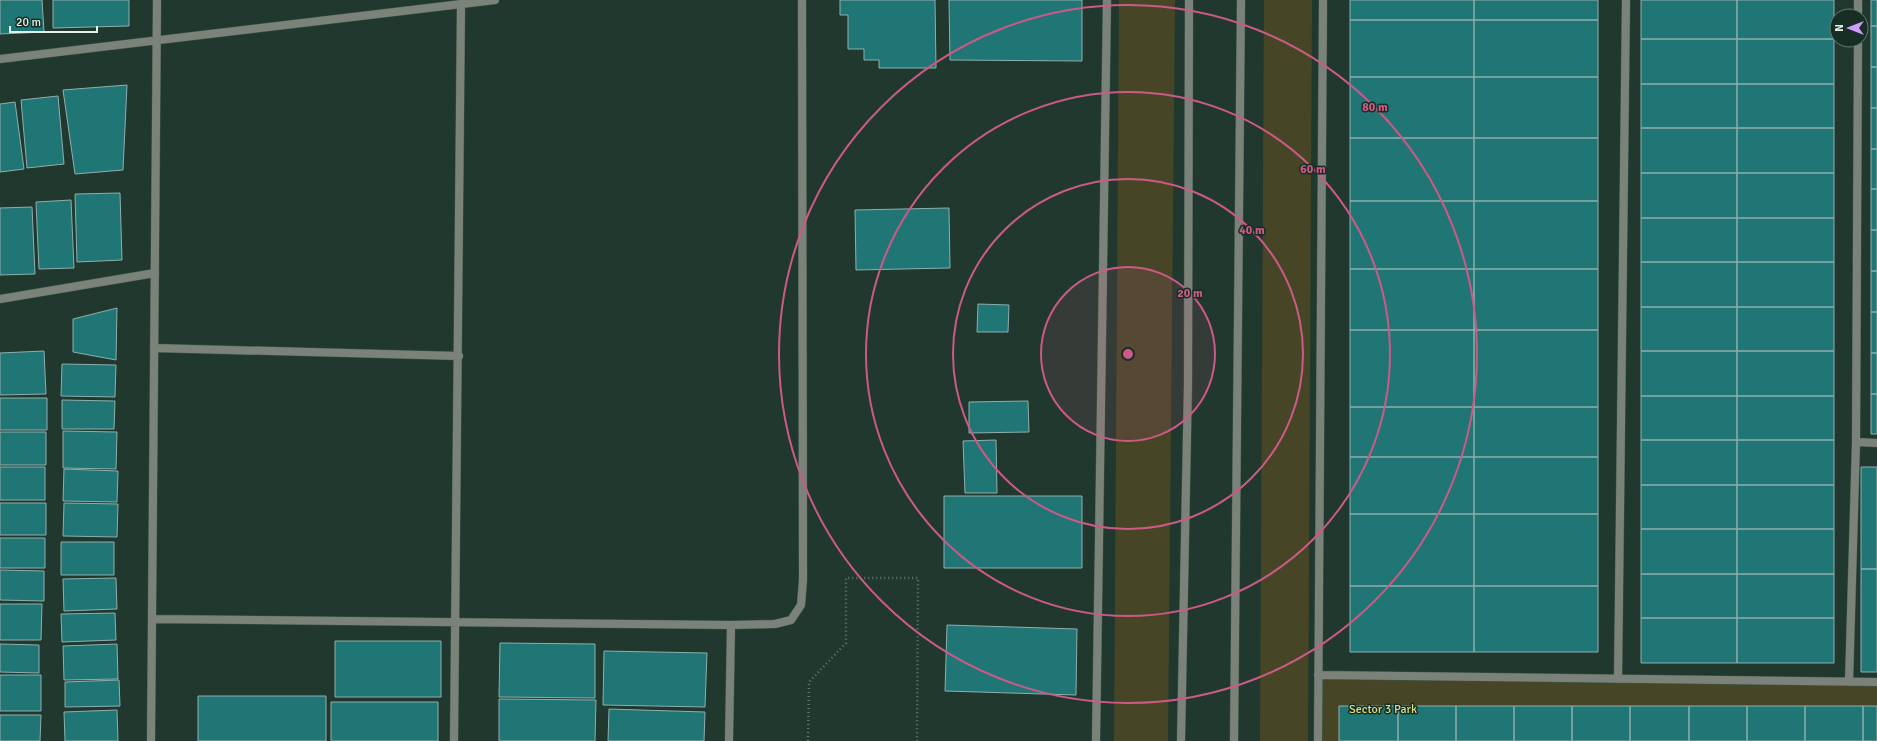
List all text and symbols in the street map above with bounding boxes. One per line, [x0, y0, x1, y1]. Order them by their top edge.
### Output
scale bar [10, 8, 97, 34]
north arrow [1829, 8, 1869, 48]
text: 20 m [16, 15, 41, 30]
text: N [1833, 24, 1846, 32]
text: 80 m [1362, 100, 1388, 115]
text: 60 m [1300, 162, 1326, 177]
text: 40 m [1239, 223, 1265, 238]
text: 20 m [1177, 286, 1203, 301]
centre of rings [1121, 347, 1135, 361]
park label: Sector 3 Park [1349, 702, 1417, 717]

